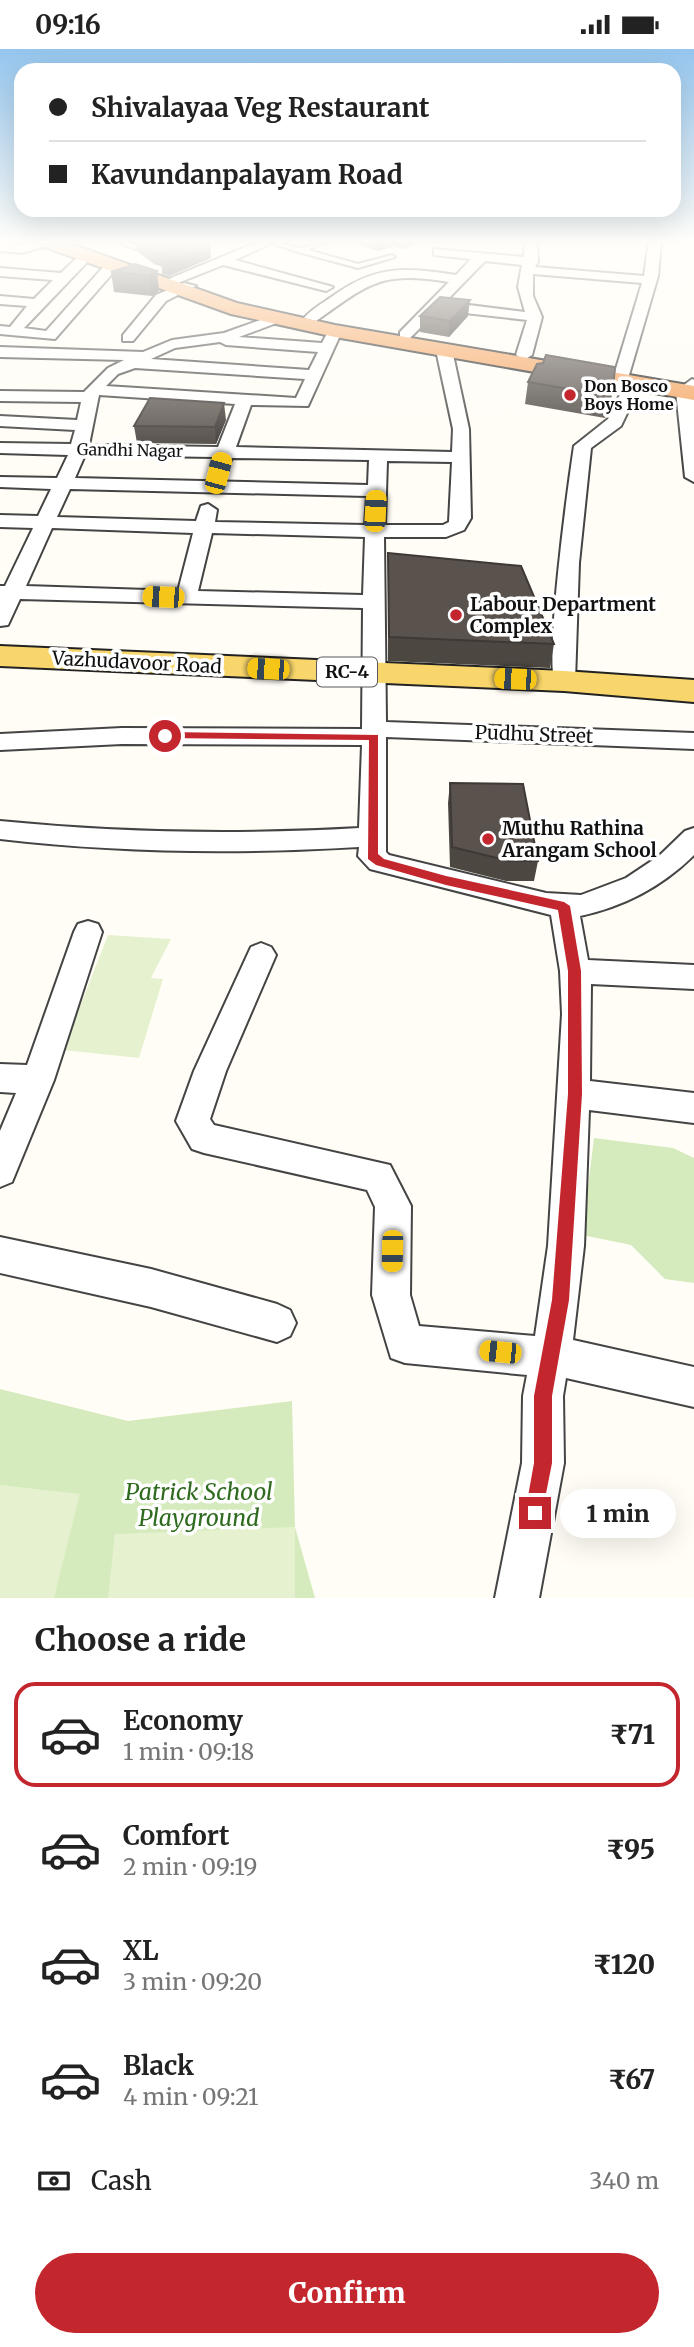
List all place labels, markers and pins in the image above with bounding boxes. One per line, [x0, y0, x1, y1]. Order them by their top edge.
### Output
place label: Don Bosco Boys Home [584, 376, 674, 414]
marker: Don Bosco Boys Home [562, 387, 578, 403]
place label: Labour Department Complex [470, 592, 656, 638]
marker: Labour Department Complex [448, 607, 464, 623]
place label: Muthu Rathina Arangam School [501, 816, 657, 862]
marker: Muthu Rathina Arangam School [480, 831, 496, 847]

